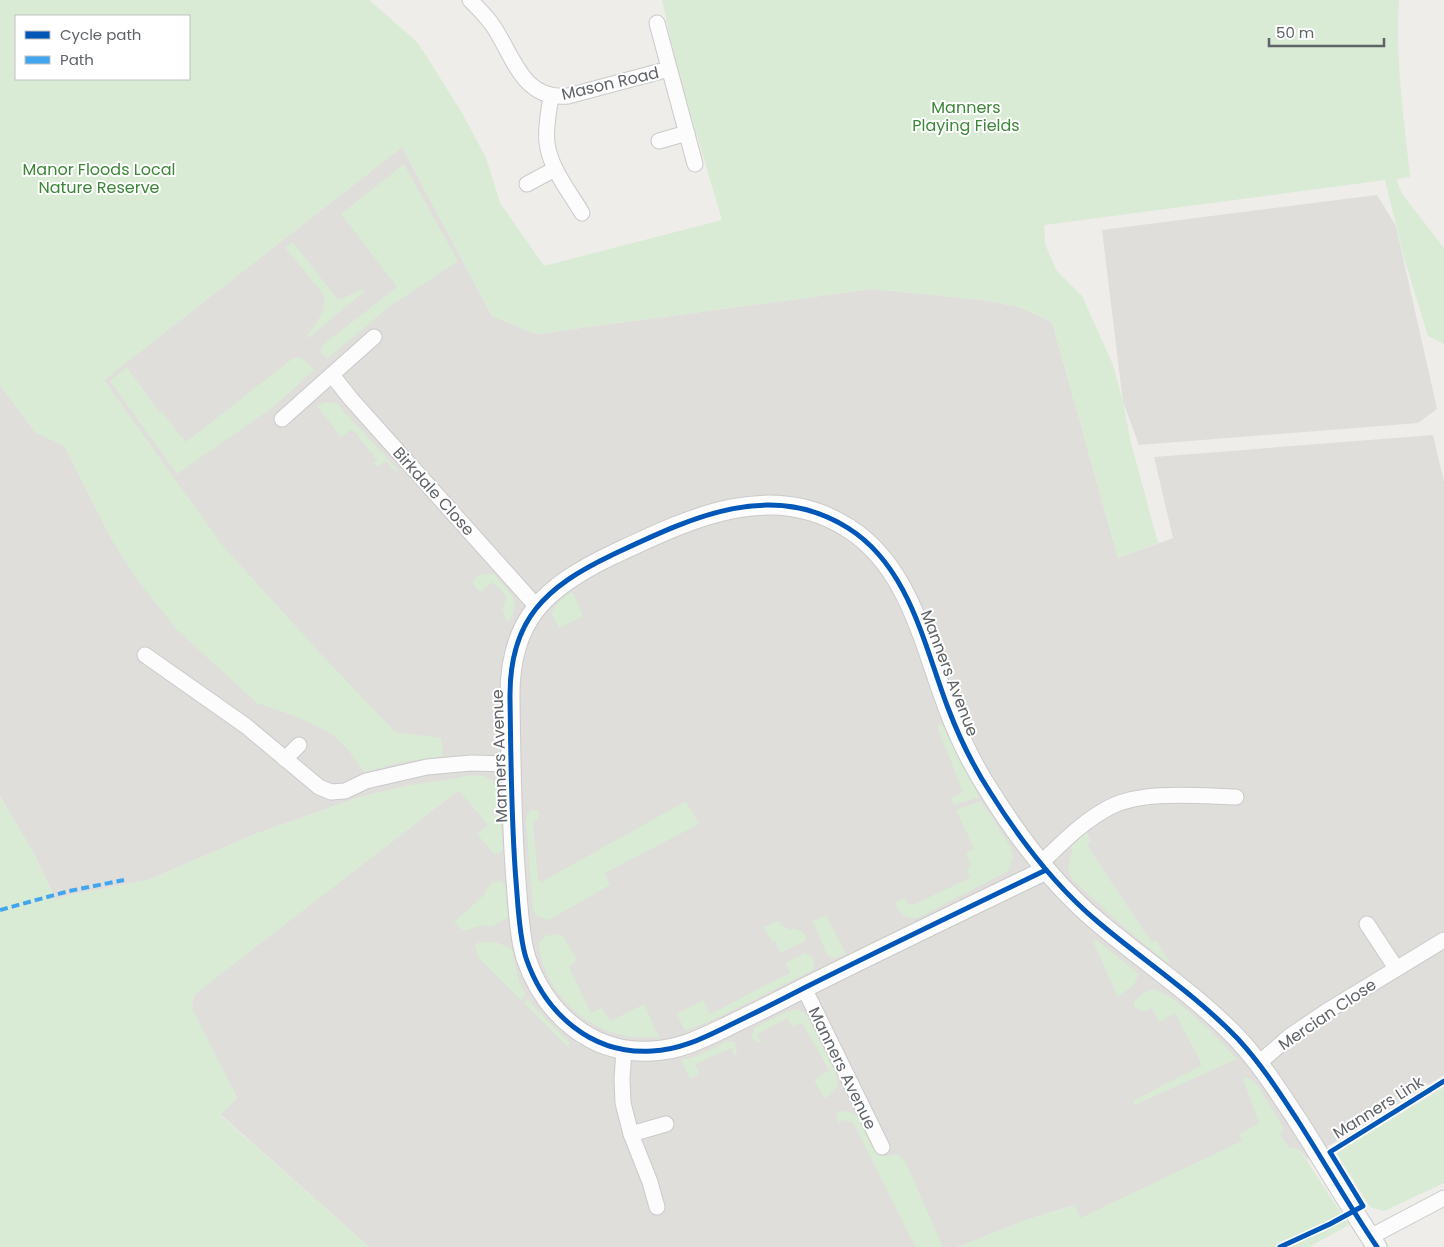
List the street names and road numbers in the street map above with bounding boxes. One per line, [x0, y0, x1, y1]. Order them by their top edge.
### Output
street label: Mason Road [559, 61, 661, 106]
street label: Birkdale Close [387, 442, 480, 541]
street label: Manners Avenue [915, 607, 984, 740]
street label: Manners Avenue [486, 689, 513, 823]
street label: Mercian Close [1274, 973, 1381, 1056]
street label: Manners Avenue [803, 1003, 882, 1133]
street label: Manners Link [1329, 1070, 1429, 1144]

